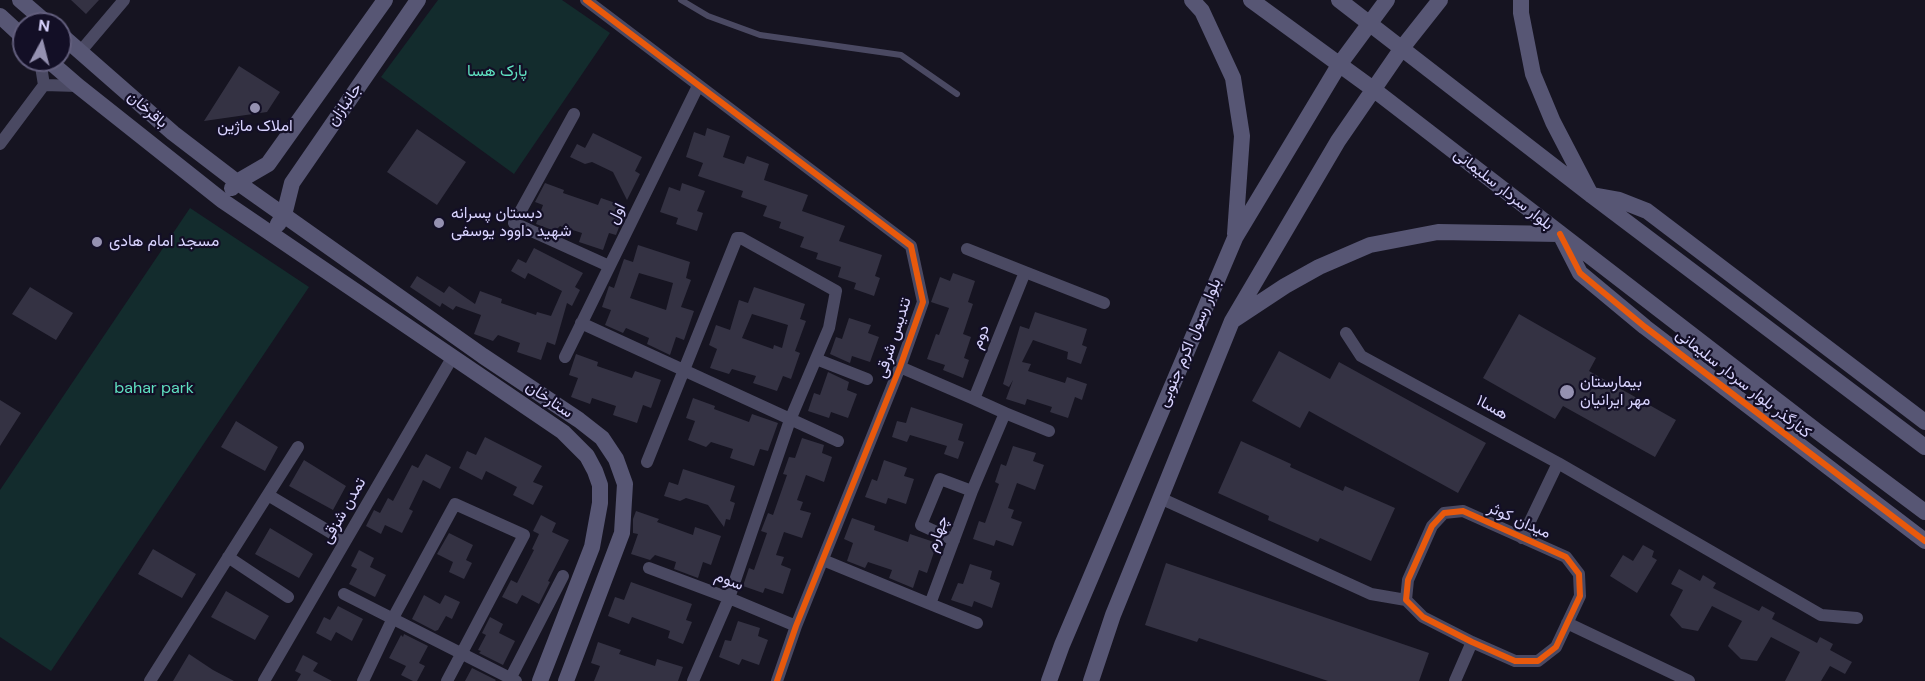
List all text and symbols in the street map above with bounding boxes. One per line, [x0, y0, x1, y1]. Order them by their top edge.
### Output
north arrow [12, 12, 72, 72]
text: N [37, 14, 51, 37]
park label: پارک هسا [467, 62, 527, 82]
street label: جانبازان [323, 80, 367, 130]
street label: باقرخان [123, 87, 171, 133]
marker: املاک ماژین [248, 101, 262, 115]
place label: املاک ماژین [217, 117, 293, 137]
street label: بلوار سردار سلیمانی [1449, 145, 1557, 235]
street label: اول [604, 200, 630, 228]
place label: دبستان پسرانه شهید داوود یوسفی [451, 204, 572, 242]
marker: دبستان پسرانه شهید داوود یوسفی [432, 216, 446, 230]
place label: مسجد امام هادی [109, 232, 219, 252]
marker: مسجد امام هادی [90, 235, 104, 249]
street label: بلوار رسول اکرم جنوبی [1154, 276, 1226, 410]
street label: تندیس شرقی [872, 295, 916, 381]
street label: دوم [968, 322, 994, 352]
street label: کنارگذر بلوار سردار سلیمانی [1671, 325, 1815, 443]
place label: بیمارستان مهر ایرانیان [1580, 373, 1650, 411]
street label: ستارخان [522, 377, 576, 423]
park label: bahar park [114, 379, 194, 399]
marker: بیمارستان مهر ایرانیان [1558, 383, 1576, 401]
street label: هسا۱ [1473, 392, 1511, 424]
street label: تمدن شزقی [317, 475, 371, 547]
street label: میدان کوثر [1485, 499, 1553, 543]
street label: چهارم [923, 514, 953, 554]
street label: سوم [712, 567, 746, 595]

